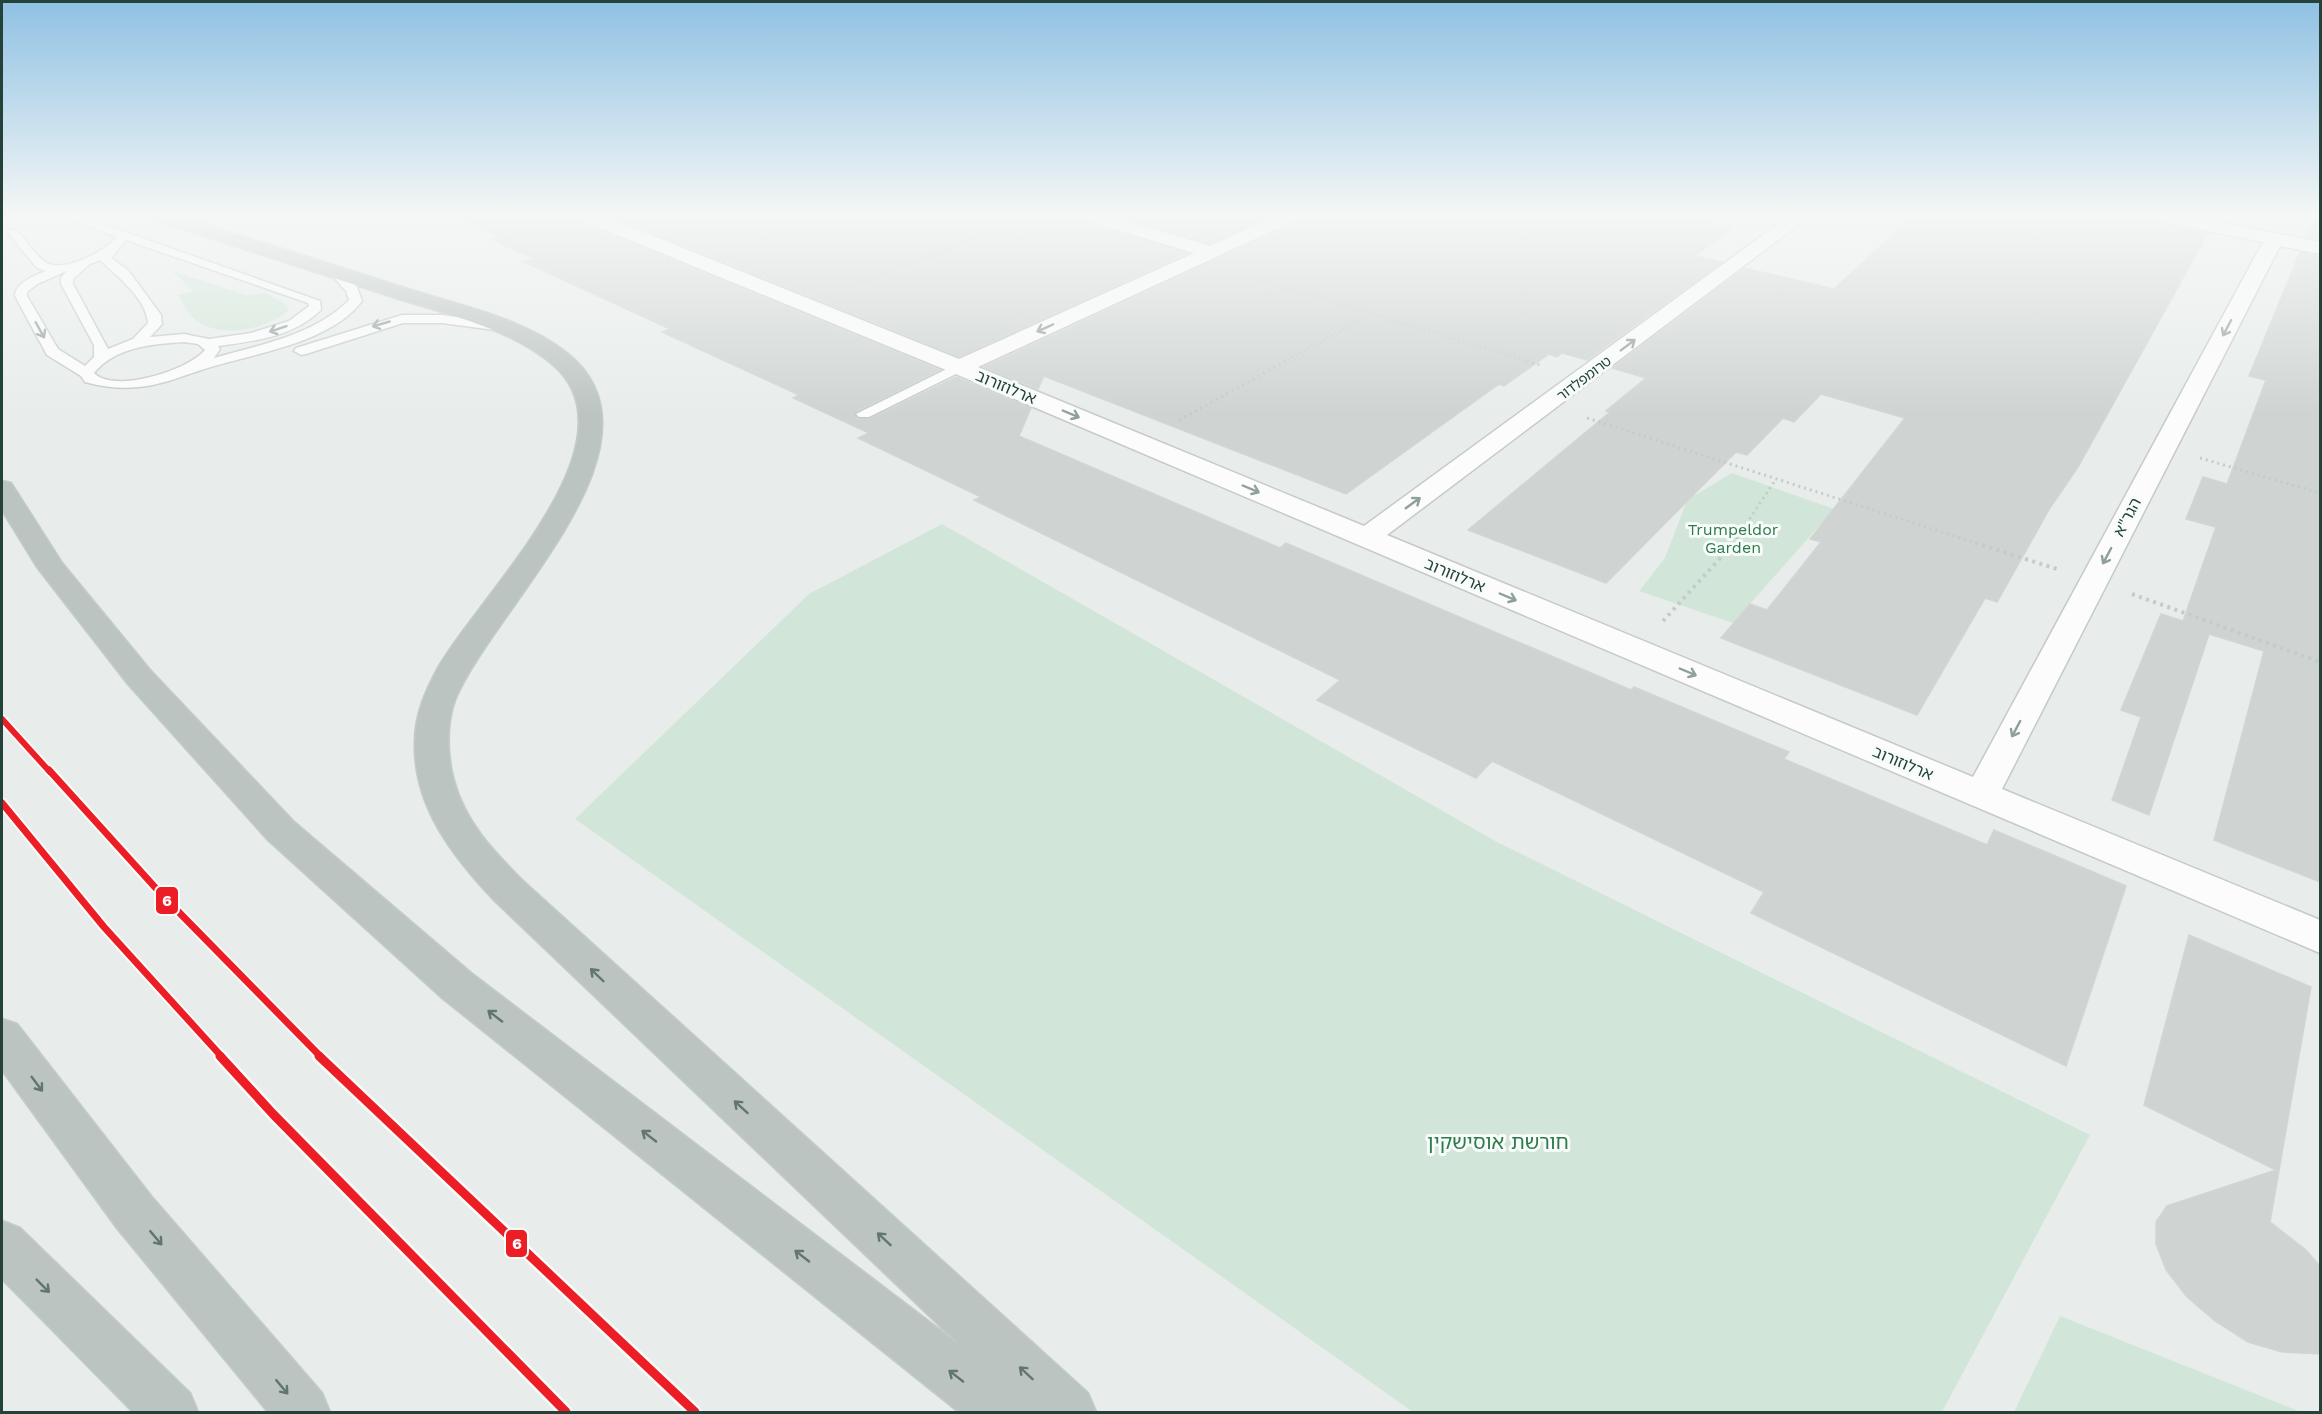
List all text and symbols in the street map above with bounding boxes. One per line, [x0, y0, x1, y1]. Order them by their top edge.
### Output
one-way arrow [2221, 318, 2232, 336]
one-way arrow [372, 319, 391, 330]
one-way arrow [34, 321, 46, 338]
one-way arrow [1037, 322, 1055, 334]
one-way arrow [269, 325, 288, 336]
one-way arrow [1620, 339, 1636, 352]
street label: טרומפלדור [1554, 352, 1614, 404]
street label: ארלוזורוב [973, 366, 1039, 408]
one-way arrow [1061, 409, 1079, 420]
one-way arrow [1241, 484, 1259, 495]
street label: הגר"א [2109, 494, 2145, 540]
one-way arrow [1405, 497, 1421, 509]
park label: Trumpeldor Garden [1688, 520, 1779, 557]
one-way arrow [2101, 547, 2113, 564]
street label: ארלוזורוב [1422, 554, 1488, 596]
one-way arrow [1498, 592, 1517, 603]
one-way arrow [1678, 667, 1697, 678]
one-way arrow [2010, 719, 2021, 737]
street label: ארלוזורוב [1870, 742, 1936, 784]
line badge: 6 [155, 886, 179, 915]
text: 6 [162, 891, 172, 910]
one-way arrow [590, 968, 605, 982]
one-way arrow [488, 1009, 504, 1022]
one-way arrow [31, 1075, 43, 1091]
one-way arrow [733, 1100, 748, 1114]
one-way arrow [641, 1130, 657, 1143]
park label: חורשת אוסישקין [1427, 1130, 1569, 1154]
line badge: 6 [505, 1229, 528, 1258]
one-way arrow [150, 1230, 163, 1246]
one-way arrow [877, 1232, 892, 1246]
text: 6 [512, 1234, 522, 1253]
one-way arrow [795, 1250, 811, 1263]
one-way arrow [36, 1279, 51, 1294]
one-way arrow [1019, 1365, 1034, 1380]
one-way arrow [948, 1370, 964, 1383]
one-way arrow [275, 1379, 288, 1395]

